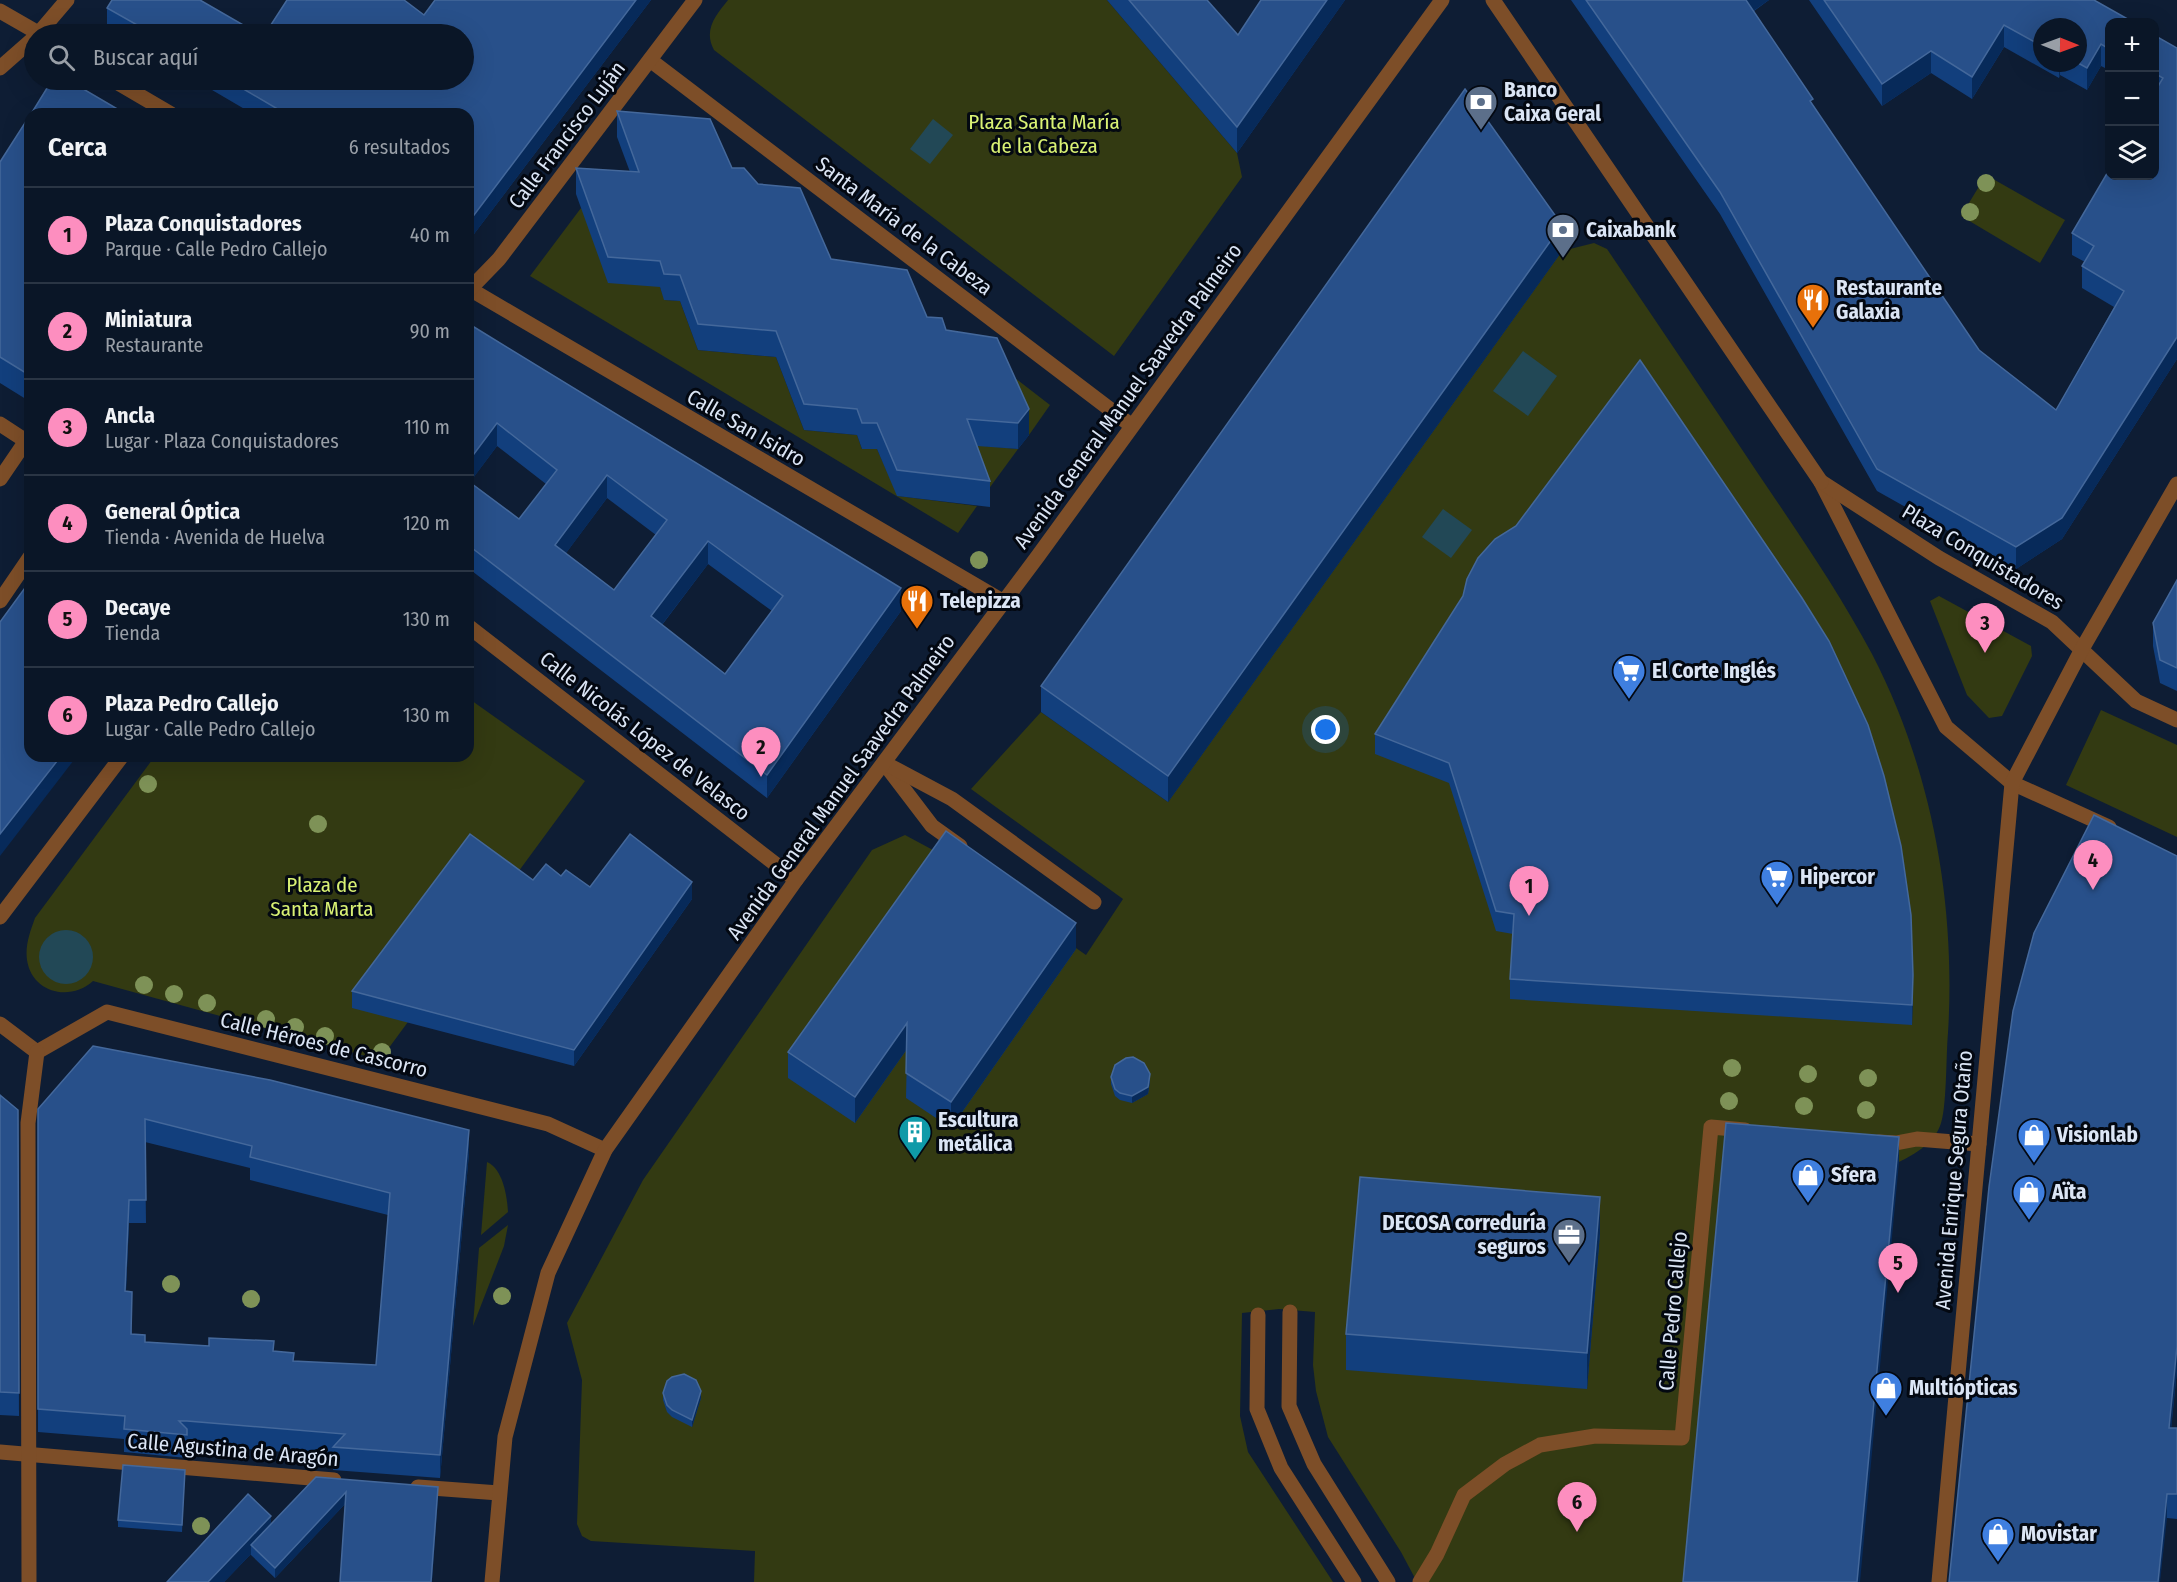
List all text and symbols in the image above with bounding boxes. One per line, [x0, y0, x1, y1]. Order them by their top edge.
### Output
north arrow [2033, 18, 2087, 72]
map controls [2105, 18, 2159, 180]
button: + [2105, 18, 2159, 72]
search box [24, 24, 474, 90]
icon: search [45, 41, 78, 74]
text: Buscar aquí [93, 44, 198, 71]
street label: Calle Francisco Luján [503, 56, 631, 214]
button: − [2105, 72, 2159, 126]
place label: Banco Caixa Geral [1504, 77, 1601, 127]
bank icon: Banco Caixa Geral [1463, 84, 1499, 131]
park label: Plaza Santa María de la Cabeza [968, 109, 1120, 159]
button: layers [2105, 126, 2159, 180]
text: Cerca [48, 132, 107, 163]
text: 6 resultados [349, 135, 450, 159]
street label: Santa María de la Cabeza [811, 151, 997, 301]
text: Plaza Conquistadores [105, 210, 302, 237]
bank icon: Caixabank [1545, 212, 1581, 259]
place label: Caixabank [1586, 217, 1676, 243]
text: 1 [63, 223, 72, 247]
text: 40 m [410, 223, 450, 247]
text: Parque · Calle Pedro Callejo [105, 237, 328, 261]
street label: Avenida General Manuel Saavedra Palmeiro [1008, 238, 1248, 554]
place label: Restaurante Galaxia [1836, 275, 1942, 325]
restaurant icon: Restaurante Galaxia [1795, 282, 1831, 329]
text: Miniatura [105, 306, 192, 333]
text: 2 [63, 319, 72, 343]
text: 90 m [410, 319, 450, 343]
text: Restaurante [105, 333, 204, 357]
street label: Calle San Isidro [682, 384, 810, 472]
text: Ancla [105, 402, 155, 429]
text: 3 [63, 415, 72, 439]
text: 110 m [404, 415, 450, 439]
text: Lugar · Plaza Conquistadores [105, 429, 339, 453]
text: General Óptica [105, 498, 240, 525]
street label: Plaza Conquistadores [1897, 498, 2069, 616]
text: 4 [62, 511, 73, 535]
text: 120 m [403, 511, 450, 535]
text: Tienda · Avenida de Huelva [105, 525, 325, 549]
restaurant icon: Telepizza [899, 583, 935, 630]
place label: Telepizza [940, 588, 1021, 614]
text: Decaye [105, 594, 171, 621]
pin: 3 [1966, 604, 2004, 653]
text: 5 [63, 607, 72, 631]
text: 130 m [403, 607, 450, 631]
text: Tienda [105, 621, 160, 645]
street label: Avenida General Manuel Saavedra Palmeiro [721, 629, 961, 945]
street label: Calle Nicolás López de Velasco [535, 646, 755, 826]
supermarket icon: El Corte Inglés [1611, 653, 1647, 700]
place label: El Corte Inglés [1652, 658, 1776, 684]
text: Plaza Pedro Callejo [105, 690, 279, 717]
text: 6 [62, 703, 73, 727]
text: 130 m [403, 703, 450, 727]
your location [1311, 715, 1340, 744]
text: Lugar · Calle Pedro Callejo [105, 717, 316, 741]
pin: 2 [742, 728, 780, 777]
pin: 4 [2074, 840, 2112, 890]
supermarket icon: Hipercor [1759, 859, 1795, 906]
place label: Hipercor [1800, 864, 1875, 890]
pin: 1 [1510, 866, 1549, 916]
park label: Plaza de Santa Marta [270, 872, 374, 922]
street label: Calle Héroes de Cascorro [218, 1007, 430, 1083]
street label: Avenida Enrique Segura Otaño [1930, 1049, 1978, 1311]
place label: Escultura metálica [938, 1107, 1018, 1157]
building icon: Escultura metálica [897, 1114, 933, 1161]
shop icon: Visionlab [2016, 1117, 2052, 1164]
place label: Visionlab [2056, 1122, 2138, 1148]
shop icon: Sfera [1790, 1157, 1826, 1204]
place label: Sfera [1831, 1162, 1877, 1188]
shop icon: Aïta [2011, 1174, 2047, 1221]
place label: Aïta [2051, 1179, 2086, 1205]
place label: DECOSA correduría seguros [1382, 1210, 1546, 1260]
office icon: DECOSA correduría seguros [1551, 1217, 1587, 1264]
street label: Calle Pedro Callejo [1653, 1230, 1693, 1392]
pin: 5 [1878, 1244, 1918, 1293]
shop icon: Multiópticas [1868, 1370, 1904, 1417]
place label: Multiópticas [1909, 1375, 2018, 1401]
street label: Calle Agustina de Aragón [126, 1428, 340, 1472]
pin: 6 [1558, 1482, 1596, 1532]
shop icon: Movistar [1980, 1516, 2016, 1563]
place label: Movistar [2021, 1521, 2097, 1547]

